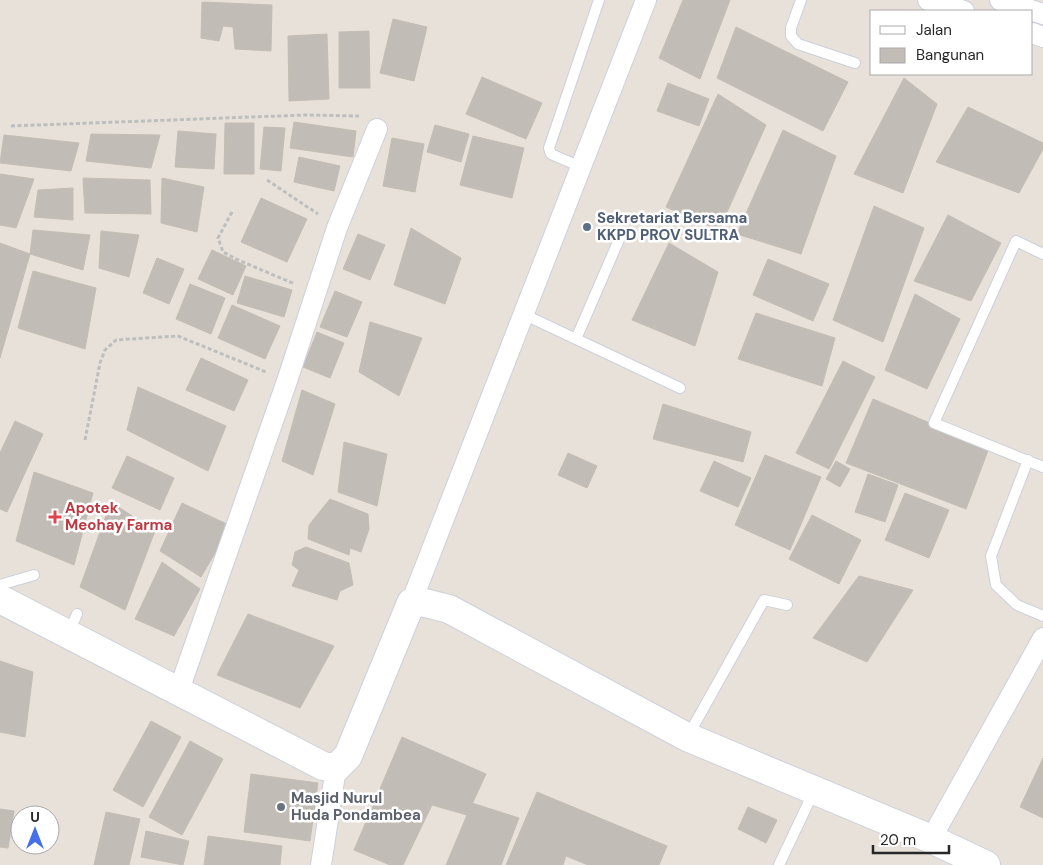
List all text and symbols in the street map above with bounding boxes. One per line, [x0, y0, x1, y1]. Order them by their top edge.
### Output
legend [870, 10, 1033, 75]
text: Jalan [916, 20, 952, 40]
text: Bangunan [916, 45, 984, 65]
place label: Sekretariat Bersama KKPD PROV SULTRA [597, 208, 747, 245]
marker: Sekretariat Bersama KKPD PROV SULTRA [581, 221, 593, 233]
place label: Apotek Meohay Farma [65, 498, 172, 535]
marker: Apotek Meohay Farma [49, 511, 61, 523]
place label: Masjid Nurul Huda Pondambea [291, 788, 421, 825]
marker: Masjid Nurul Huda Pondambea [275, 801, 287, 813]
north arrow [10, 805, 60, 855]
text: U [30, 808, 40, 826]
scale bar [873, 822, 949, 854]
text: 20 m [880, 830, 916, 850]

